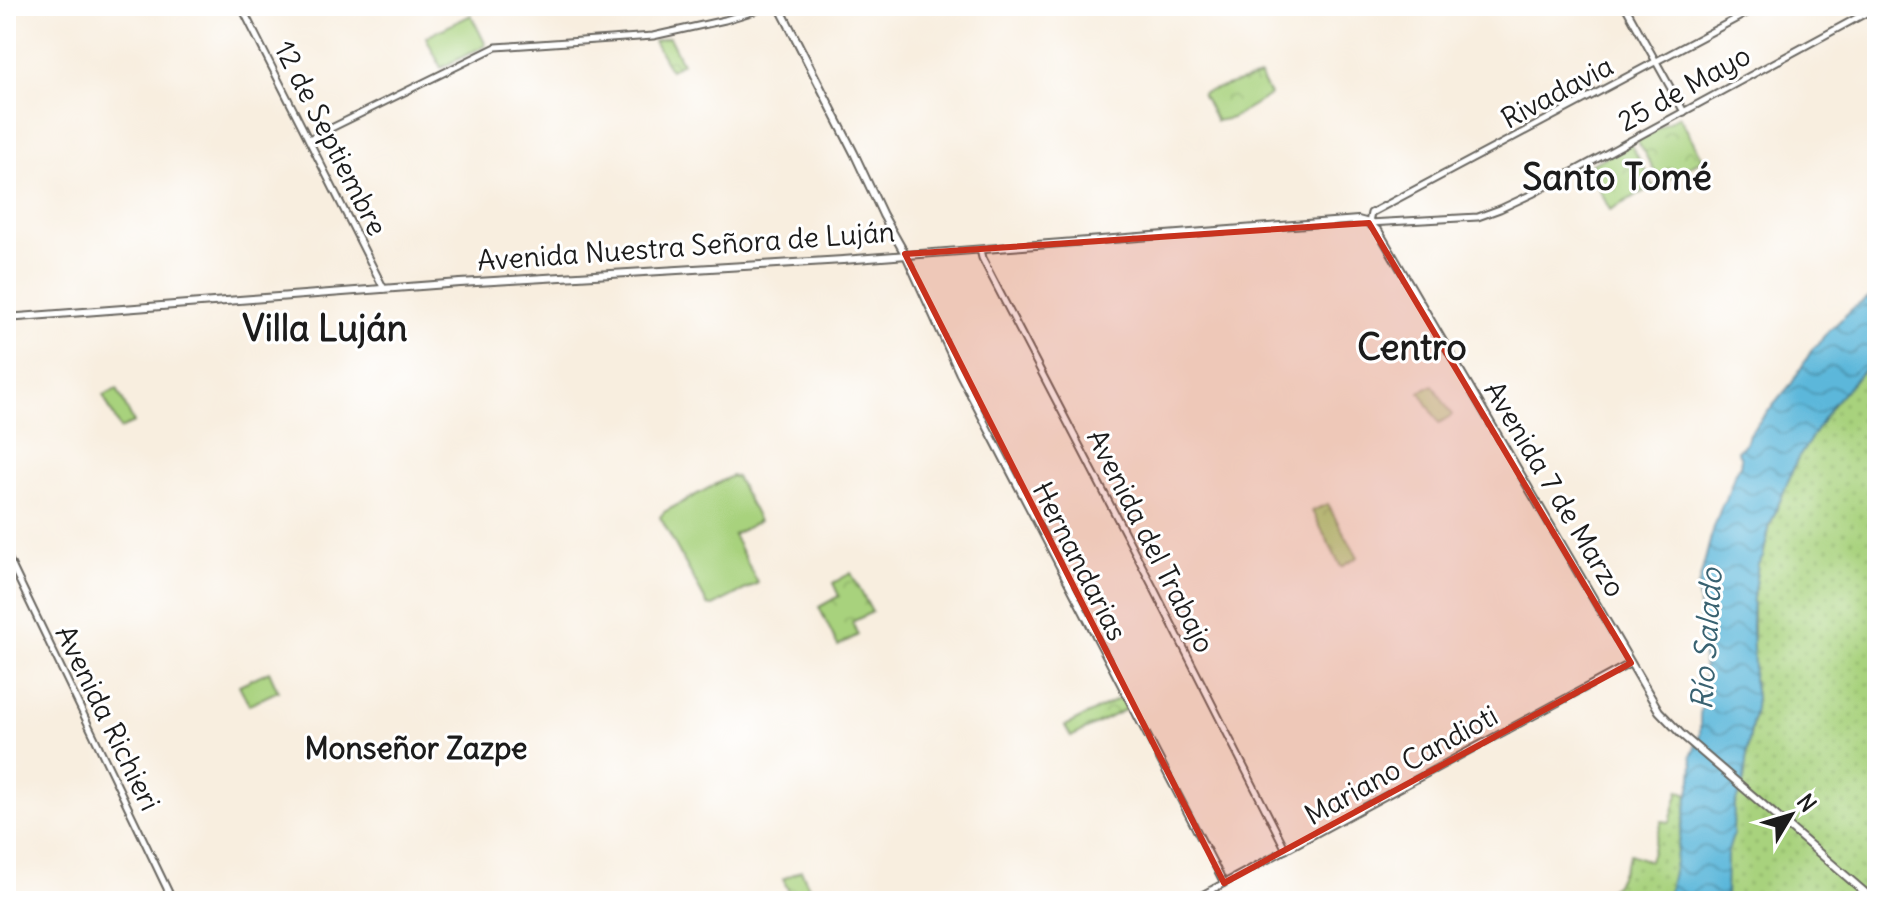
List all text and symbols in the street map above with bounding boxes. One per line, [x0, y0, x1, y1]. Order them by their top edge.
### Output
street label: 12 de Septiembre [266, 34, 396, 242]
street label: 25 de Mayo [1611, 37, 1757, 139]
street label: Rivadavia [1495, 48, 1619, 136]
district label: Santo Tomé [1522, 155, 1712, 200]
street label: Avenida Nuestra Señora de Luján [476, 213, 896, 279]
district label: Villa Luján [242, 306, 408, 351]
district label: Centro [1357, 325, 1467, 370]
street label: Avenida 7 de Marzo [1476, 375, 1634, 603]
street label: Avenida del Trabajo [1079, 423, 1223, 659]
street label: Hernandarias [1025, 475, 1135, 647]
water label: Río Salado [1682, 565, 1730, 711]
street label: Avenida Richieri [48, 619, 168, 817]
street label: Mariano Candioti [1298, 697, 1504, 833]
district label: Monseñor Zazpe [304, 729, 528, 767]
north arrow [1751, 775, 1831, 855]
text: N [1791, 788, 1822, 817]

